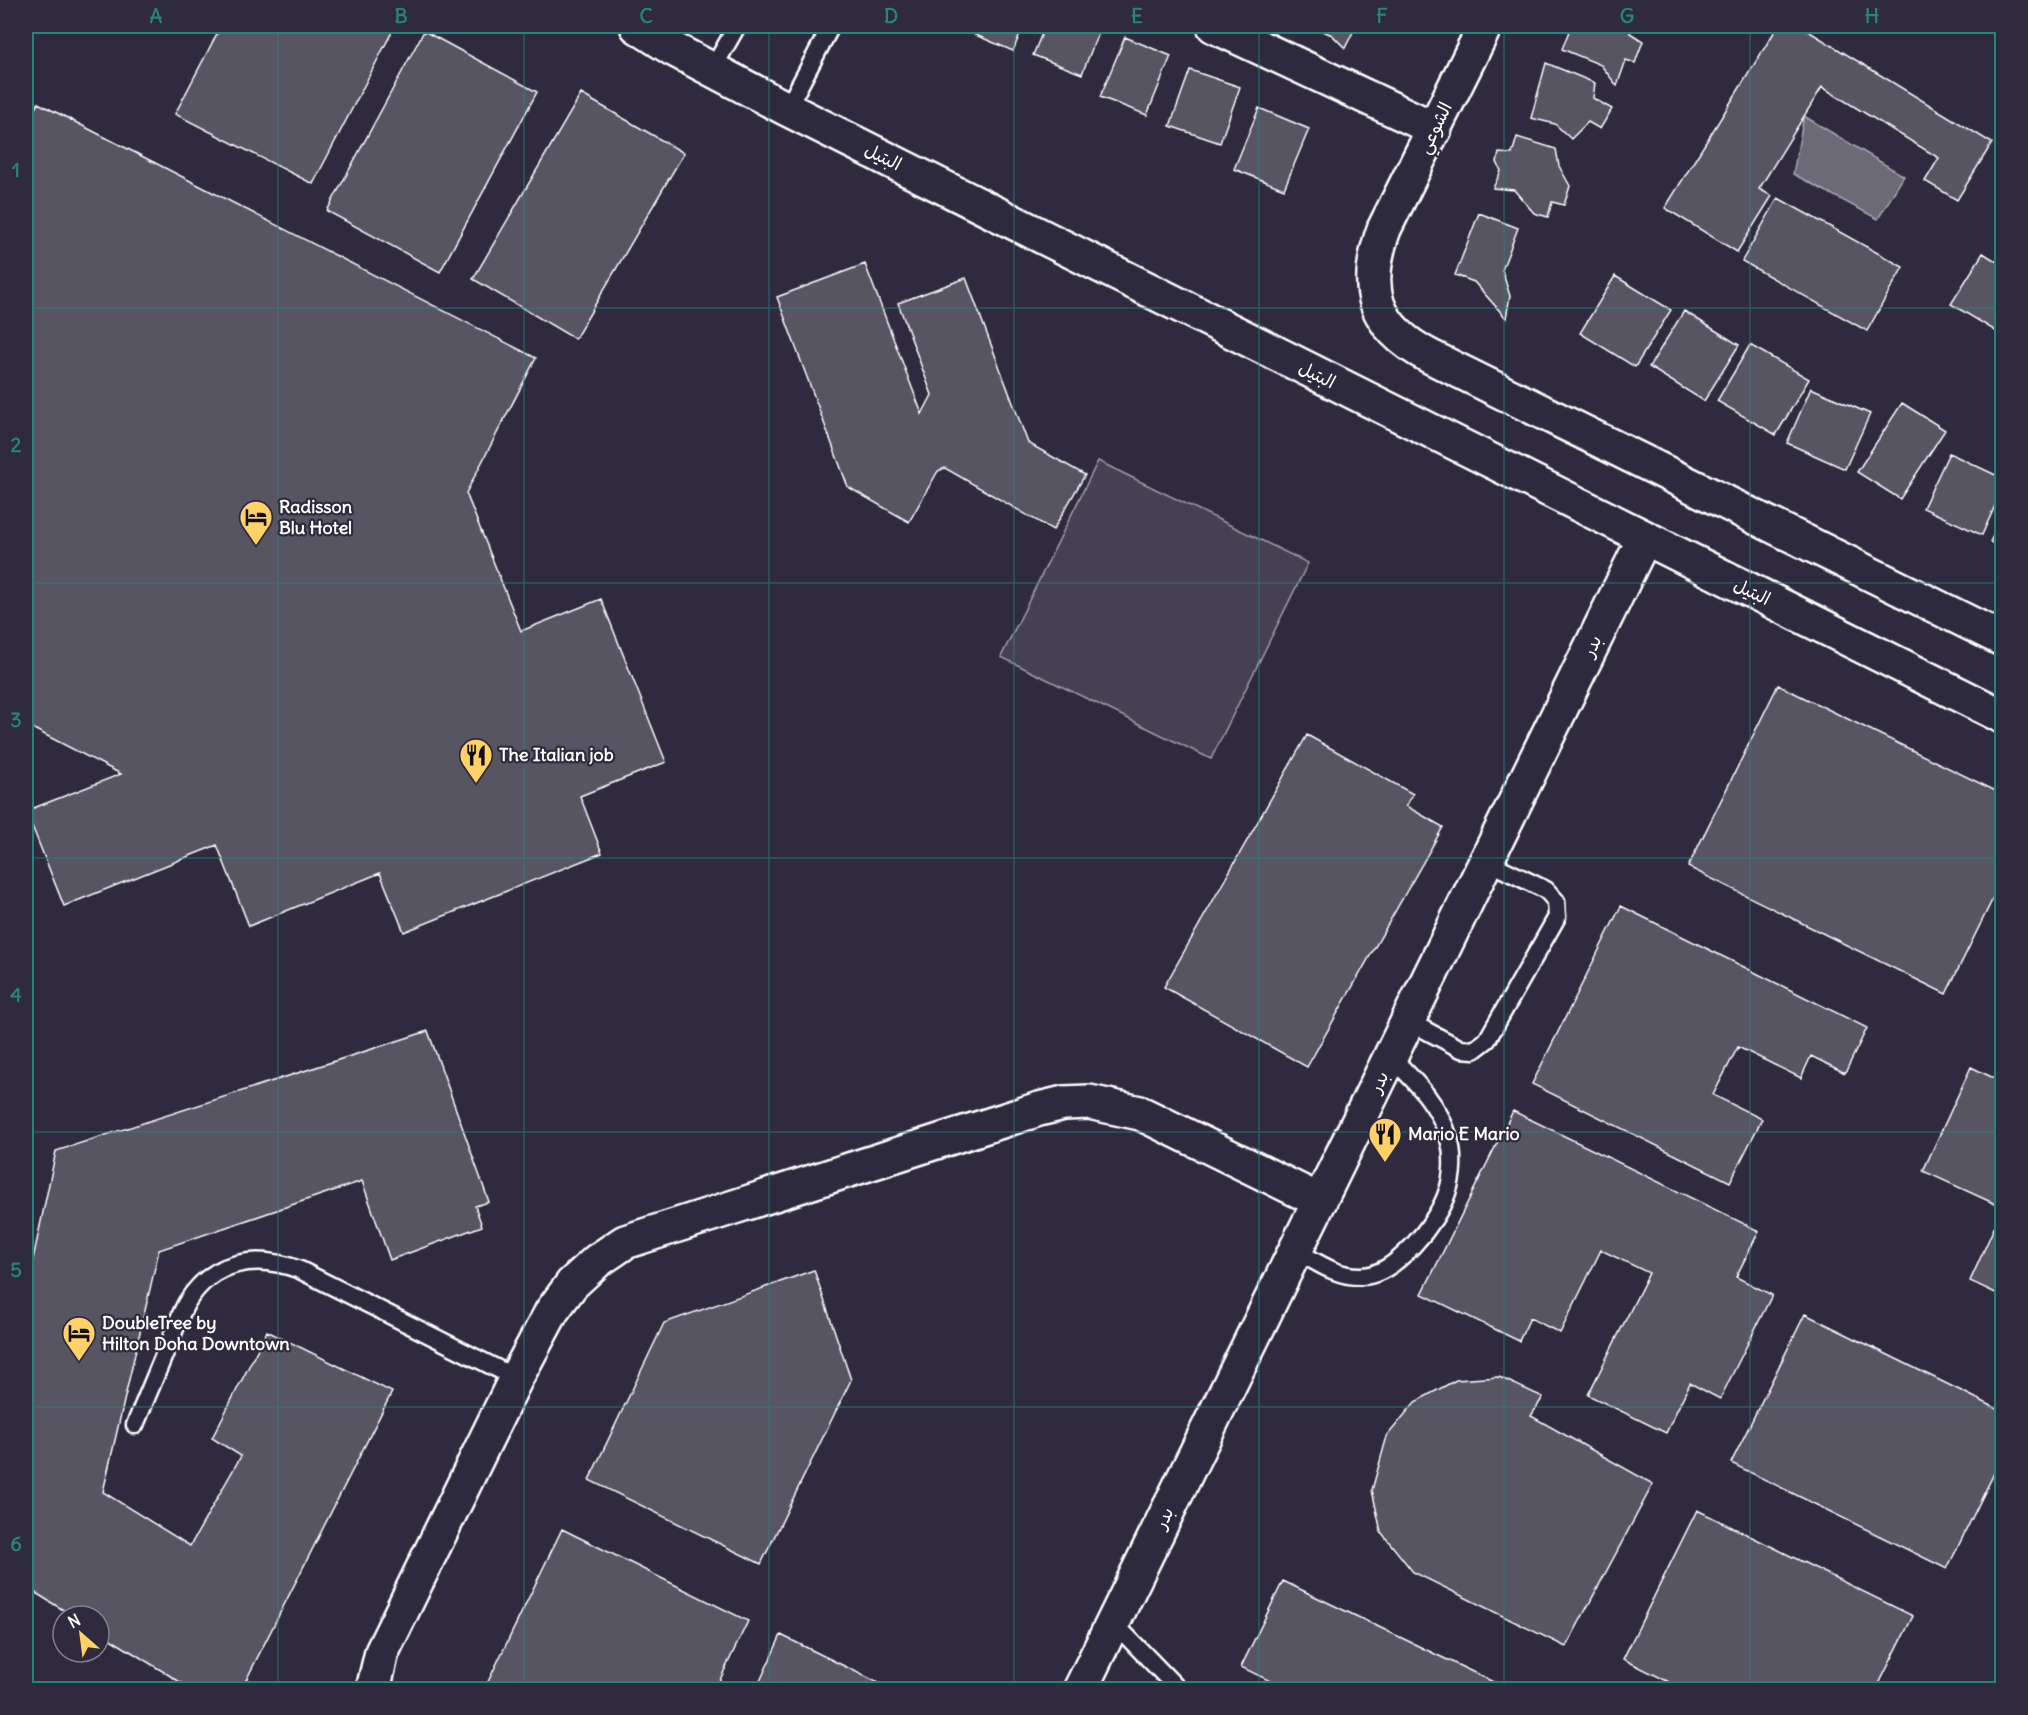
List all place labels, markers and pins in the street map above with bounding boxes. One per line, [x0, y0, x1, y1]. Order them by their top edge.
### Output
place label: Radisson Blu Hotel [279, 495, 353, 539]
hotel icon: Radisson Blu Hotel [238, 499, 274, 546]
restaurant icon: The Italian job [458, 737, 494, 784]
place label: The Italian job [499, 743, 614, 766]
restaurant icon: Mario E Mario [1367, 1116, 1403, 1163]
place label: Mario E Mario [1408, 1122, 1520, 1145]
place label: DoubleTree by Hilton Doha Downtown [102, 1311, 290, 1355]
hotel icon: DoubleTree by Hilton Doha Downtown [61, 1315, 97, 1362]

